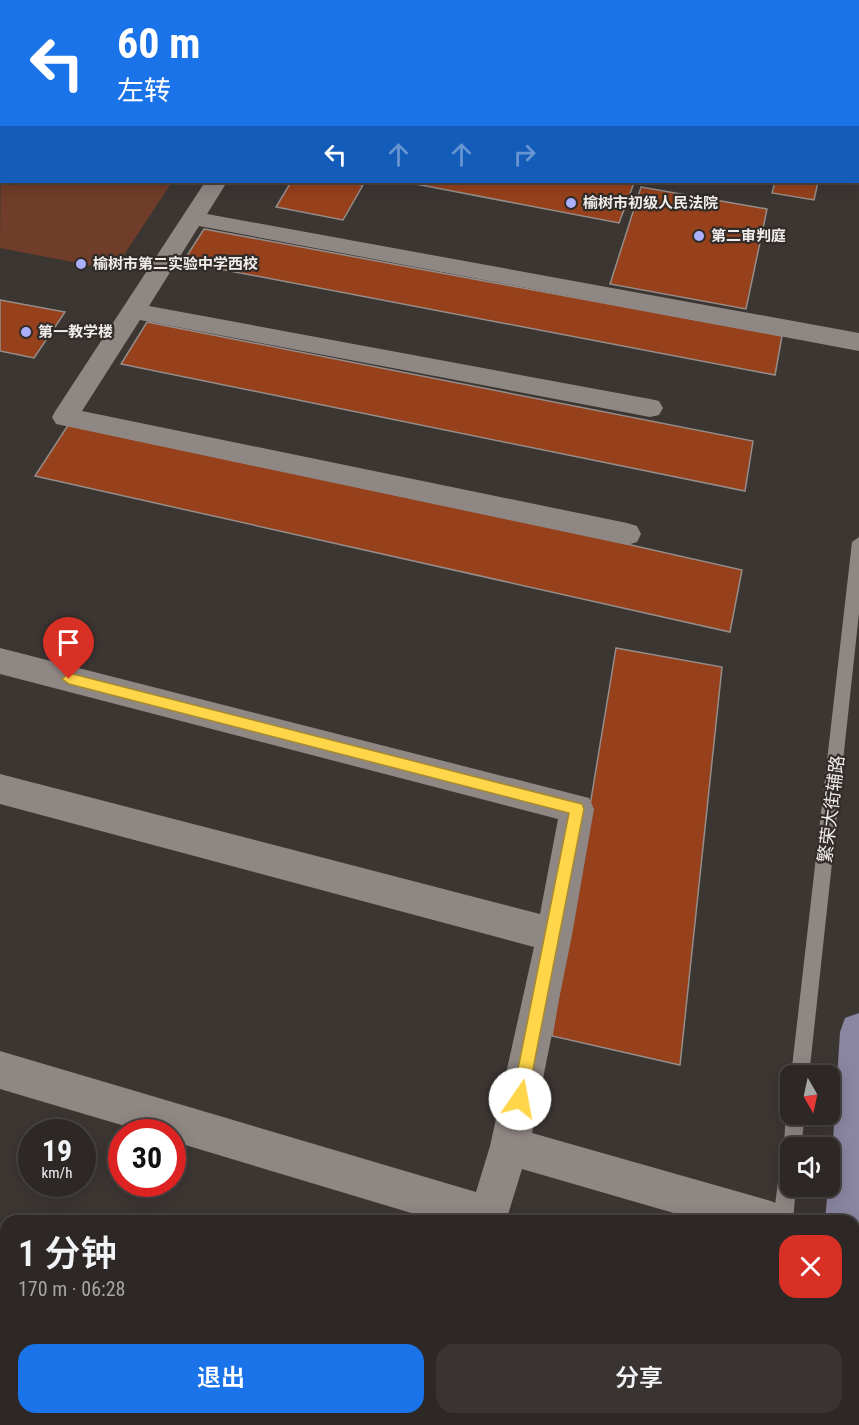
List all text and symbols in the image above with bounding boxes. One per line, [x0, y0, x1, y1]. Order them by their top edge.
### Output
text: 60 m [117, 19, 200, 68]
icon: left [18, 24, 96, 102]
text: 左转 [117, 75, 171, 107]
icon: left [319, 138, 352, 171]
icon: ahead [382, 138, 415, 171]
icon: ahead [445, 138, 478, 171]
icon: right [508, 138, 541, 171]
place label: 榆树市初级人民法院 [583, 194, 718, 212]
marker: 榆树市初级人民法院 [564, 196, 578, 210]
place label: 第二审判庭 [711, 227, 786, 245]
marker: 第二审判庭 [692, 229, 706, 243]
place label: 榆树市第二实验中学西校 [93, 255, 258, 273]
marker: 榆树市第二实验中学西校 [74, 257, 88, 271]
place label: 第一教学楼 [38, 323, 113, 341]
marker: 第一教学楼 [19, 325, 33, 339]
pin [43, 617, 94, 679]
icon: arrive [52, 626, 85, 659]
street label: 繁荣大街辅路 [814, 754, 848, 864]
north arrow [780, 1065, 840, 1125]
map controls [780, 1065, 840, 1197]
position arrow [488, 1067, 552, 1131]
speed limit sign: 30 [108, 1119, 186, 1197]
text: 19 [42, 1133, 72, 1168]
button: sound [780, 1137, 840, 1197]
text: km/h [42, 1164, 72, 1182]
text: 1 分钟 [18, 1233, 116, 1275]
button: close [779, 1235, 842, 1298]
text: 170 m · 06:28 [18, 1277, 125, 1301]
button: 退出 [18, 1344, 424, 1413]
button: 分享 [436, 1344, 842, 1413]

